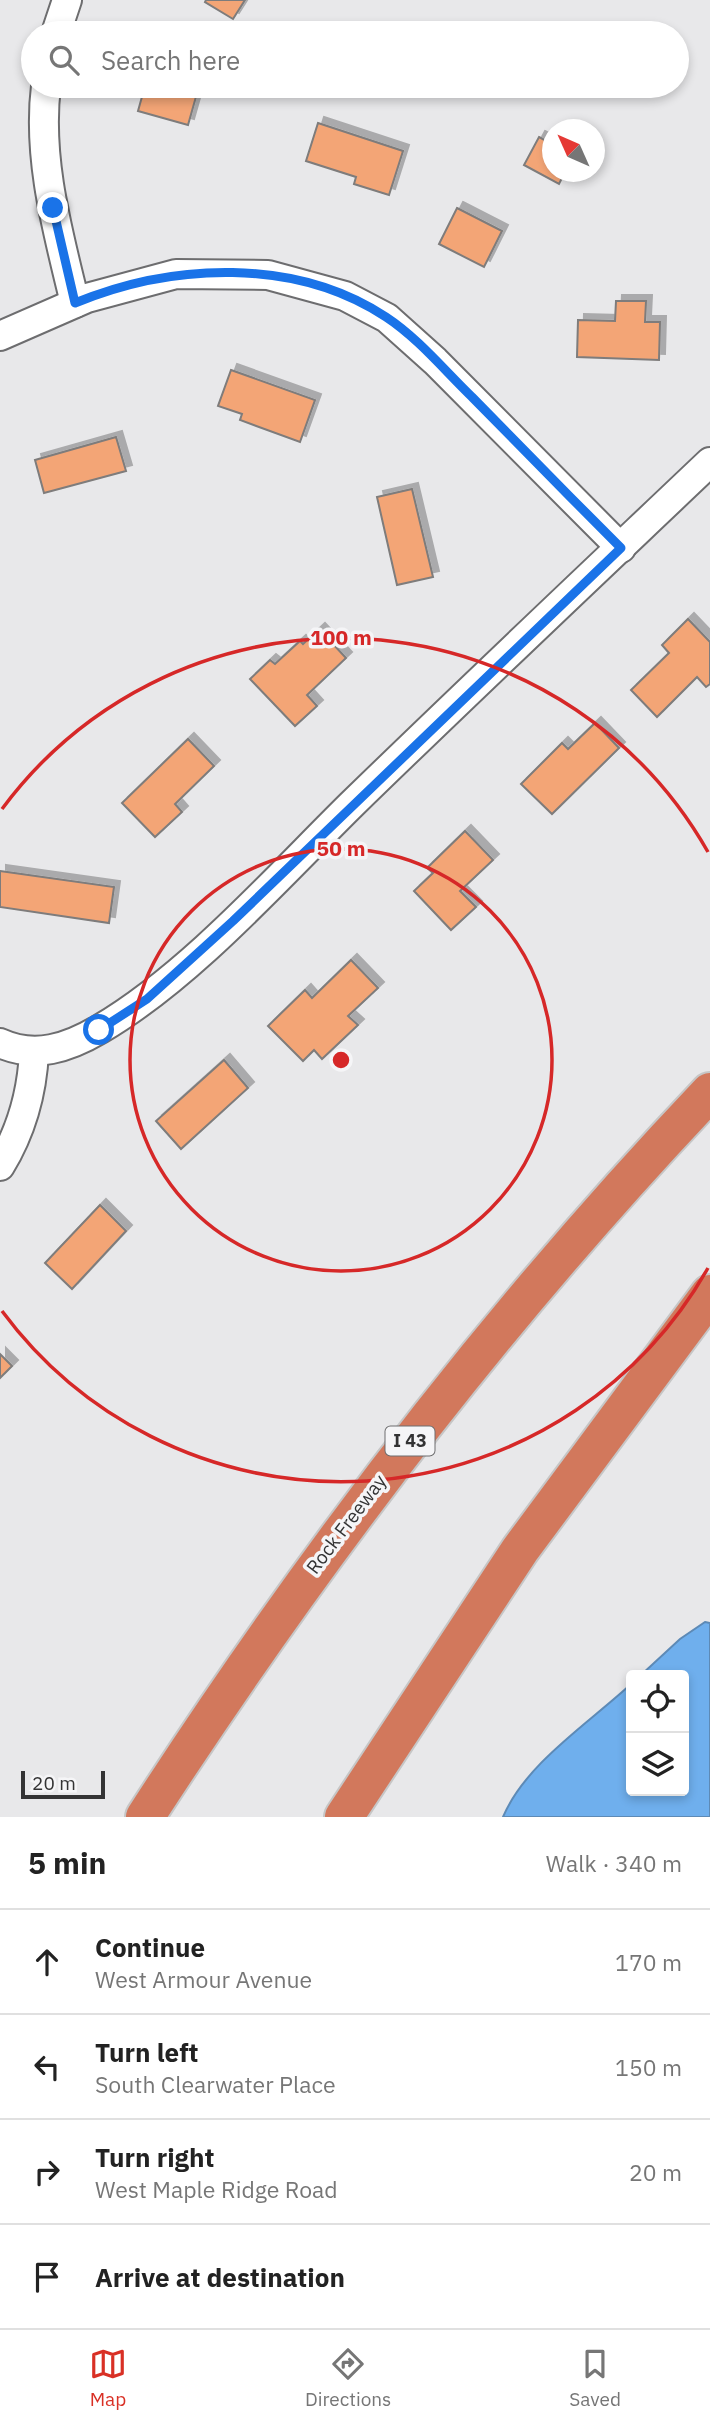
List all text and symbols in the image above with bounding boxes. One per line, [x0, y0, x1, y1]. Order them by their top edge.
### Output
search box [21, 21, 689, 98]
icon: search [45, 41, 83, 79]
text: Search here [101, 43, 240, 77]
north arrow [542, 119, 605, 182]
route end [37, 192, 68, 223]
text: 100 m [310, 623, 372, 651]
text: 50 m [317, 834, 365, 862]
route start [83, 1014, 114, 1045]
centre of rings [329, 1048, 353, 1072]
road number: I 43 [386, 1426, 434, 1456]
street label: Rock Freeway [301, 1469, 392, 1579]
map controls [626, 1670, 689, 1796]
button: locate [626, 1670, 689, 1733]
button: layers [626, 1733, 689, 1796]
scale bar [21, 1768, 105, 1800]
text: 20 m [32, 1771, 76, 1795]
text: 5 min [28, 1843, 106, 1882]
text: Walk · 340 m [546, 1848, 682, 1878]
text: Continue [95, 1930, 205, 1964]
icon: ahead [28, 1943, 66, 1981]
text: 170 m [615, 1947, 682, 1977]
text: West Armour Avenue [95, 1964, 312, 1994]
text: Turn left [95, 2035, 198, 2069]
icon: left [28, 2048, 66, 2086]
text: 150 m [615, 2052, 682, 2082]
text: South Clearwater Place [95, 2069, 336, 2099]
text: Turn right [95, 2140, 214, 2174]
icon: right [28, 2153, 66, 2191]
text: 20 m [629, 2157, 682, 2187]
text: West Maple Ridge Road [95, 2174, 338, 2204]
icon: arrive [28, 2258, 66, 2296]
text: Arrive at destination [95, 2260, 345, 2294]
tab: Map [89, 2345, 127, 2411]
tab: Directions [305, 2345, 391, 2411]
tab: Saved [569, 2345, 621, 2411]

